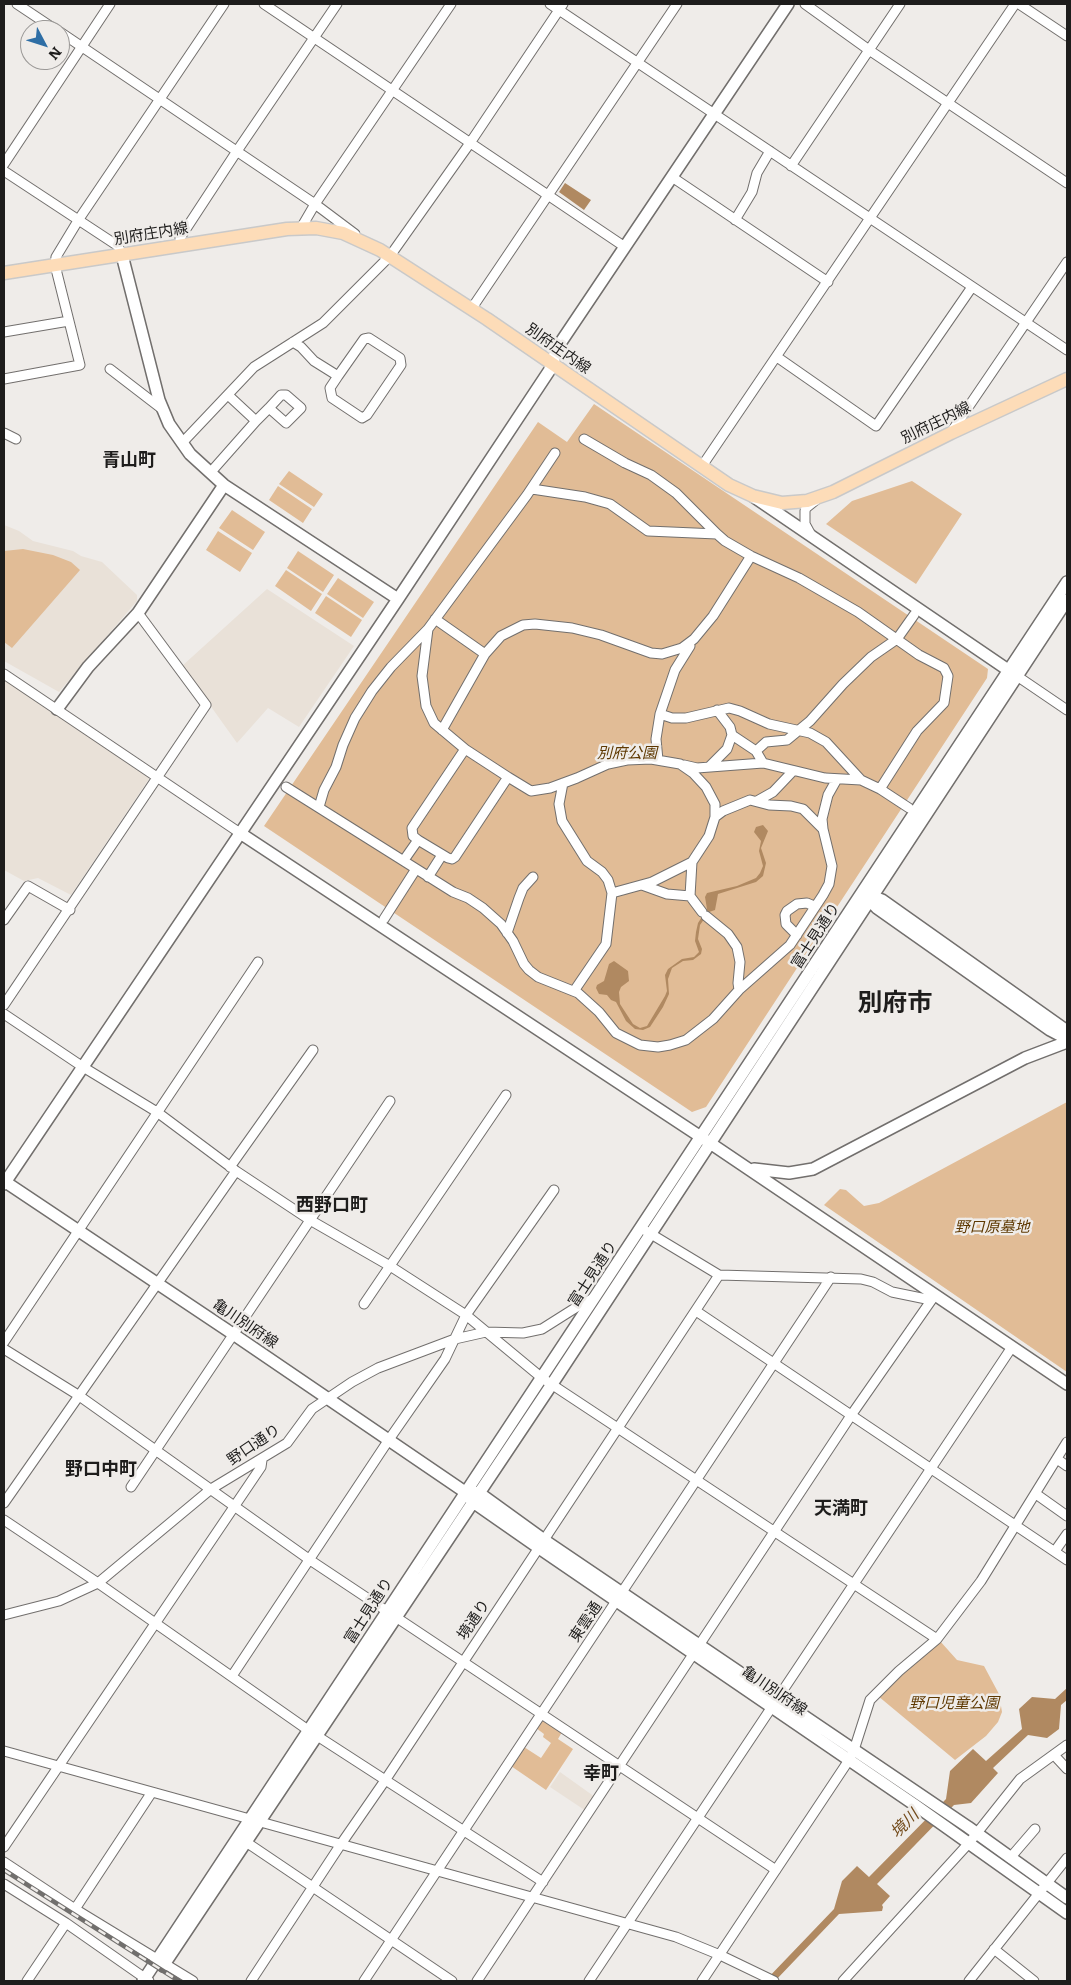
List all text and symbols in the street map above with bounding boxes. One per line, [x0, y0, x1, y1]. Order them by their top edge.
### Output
north arrow [20, 20, 70, 70]
text: N [44, 43, 67, 65]
street label: 別府庄内線 [113, 219, 189, 249]
street label: 別府庄内線 [522, 320, 594, 378]
street label: 別府庄内線 [898, 398, 974, 448]
district label: 青山町 [102, 450, 156, 472]
park label: 別府公園 [597, 745, 657, 763]
street label: 富士見通り [788, 900, 844, 972]
district label: 別府市 [858, 989, 932, 1019]
district label: 西野口町 [296, 1195, 368, 1217]
park label: 野口原墓地 [955, 1219, 1029, 1237]
street label: 富士見通り [565, 1238, 621, 1310]
street label: 亀川別府線 [209, 1296, 281, 1352]
street label: 野口通り [224, 1421, 284, 1469]
district label: 野口中町 [65, 1459, 137, 1481]
district label: 天満町 [814, 1498, 868, 1520]
street label: 富士見通り [341, 1575, 397, 1647]
street label: 境通り [454, 1596, 494, 1644]
street label: 東雲通 [566, 1598, 606, 1646]
street label: 亀川別府線 [738, 1663, 810, 1719]
park label: 野口児童公園 [909, 1695, 999, 1713]
district label: 幸町 [583, 1763, 619, 1785]
water label: 境川 [887, 1806, 923, 1842]

